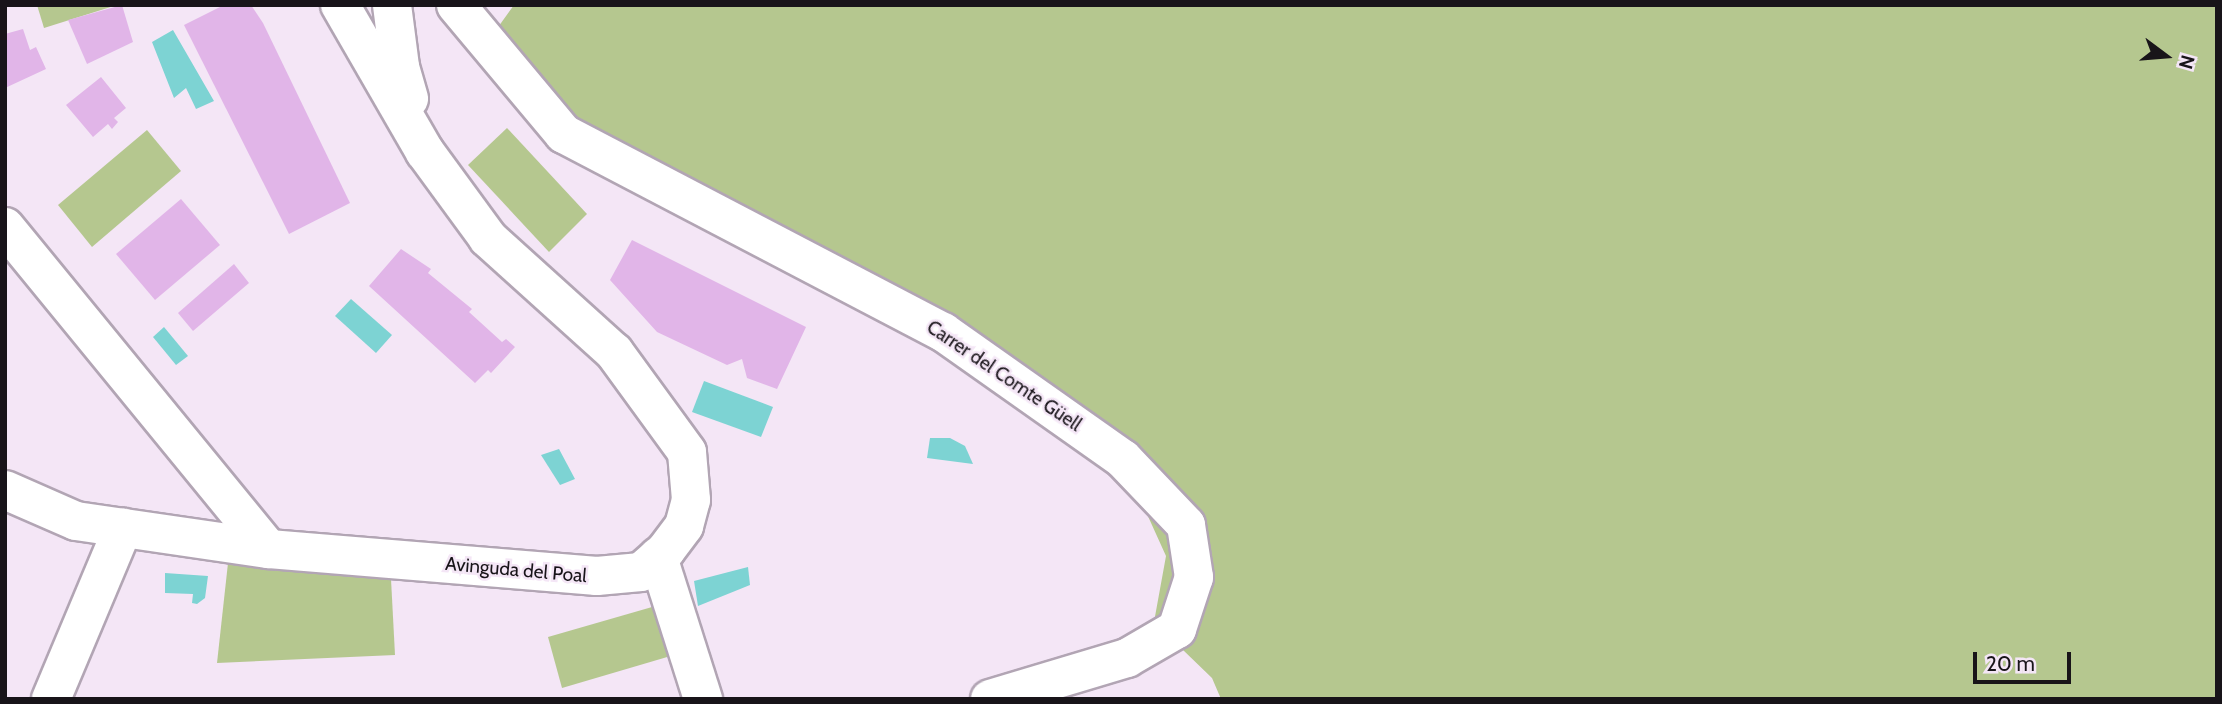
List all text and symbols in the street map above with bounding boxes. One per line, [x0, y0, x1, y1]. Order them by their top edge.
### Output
north arrow [2131, 21, 2201, 91]
text: N [2174, 52, 2200, 72]
street label: Carrer del Comte Güell [922, 316, 1086, 436]
street label: Avinguda del Poal [444, 552, 588, 588]
scale bar [1977, 638, 2075, 682]
text: 20 m [1986, 651, 2035, 676]

